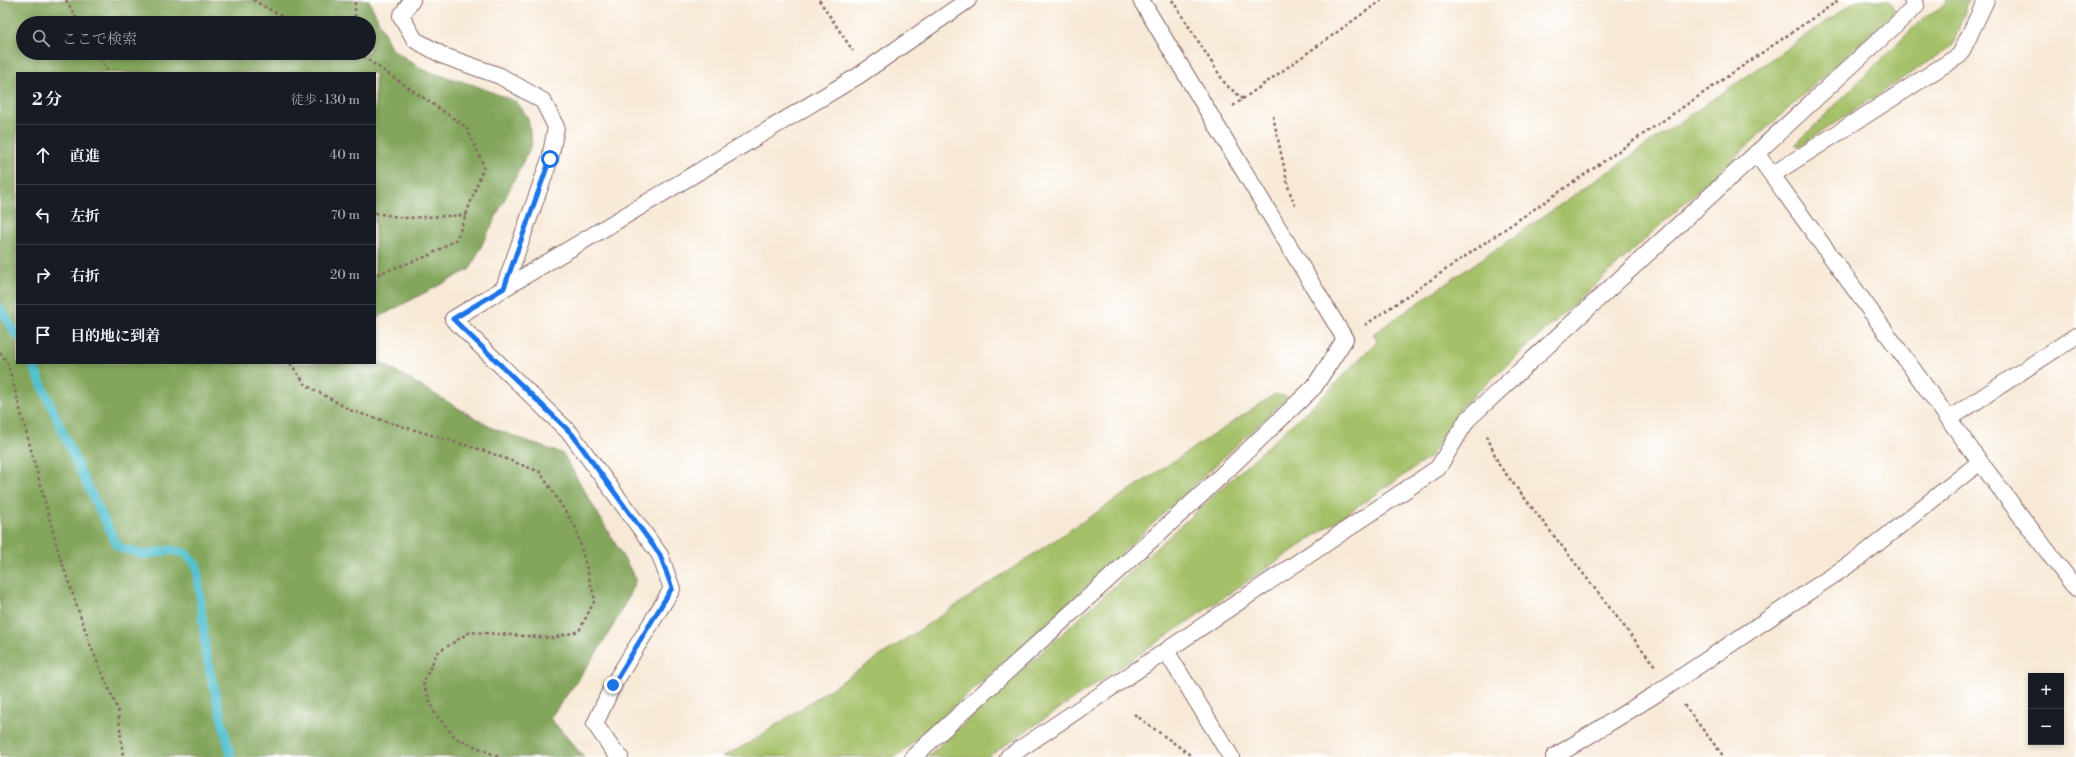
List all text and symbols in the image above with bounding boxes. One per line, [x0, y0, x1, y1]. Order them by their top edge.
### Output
search box [16, 16, 376, 60]
icon: search [30, 27, 52, 49]
text: ここで検索 [62, 30, 137, 49]
text: 2 分 [32, 89, 62, 111]
text: 徒歩 · 130 m [291, 92, 360, 108]
icon: ahead [32, 144, 54, 166]
text: 直進 [70, 147, 100, 166]
text: 40 m [330, 147, 360, 163]
route start [541, 150, 559, 168]
icon: left [32, 204, 54, 226]
text: 左折 [70, 207, 100, 226]
text: 70 m [331, 207, 360, 223]
icon: right [32, 264, 54, 286]
text: 右折 [70, 267, 100, 286]
text: 20 m [330, 267, 360, 283]
icon: arrive [32, 324, 54, 346]
text: 目的地に到着 [70, 327, 160, 346]
map controls [2028, 673, 2064, 745]
button: + [2028, 673, 2064, 709]
route end [604, 676, 622, 694]
button: − [2028, 709, 2064, 745]

